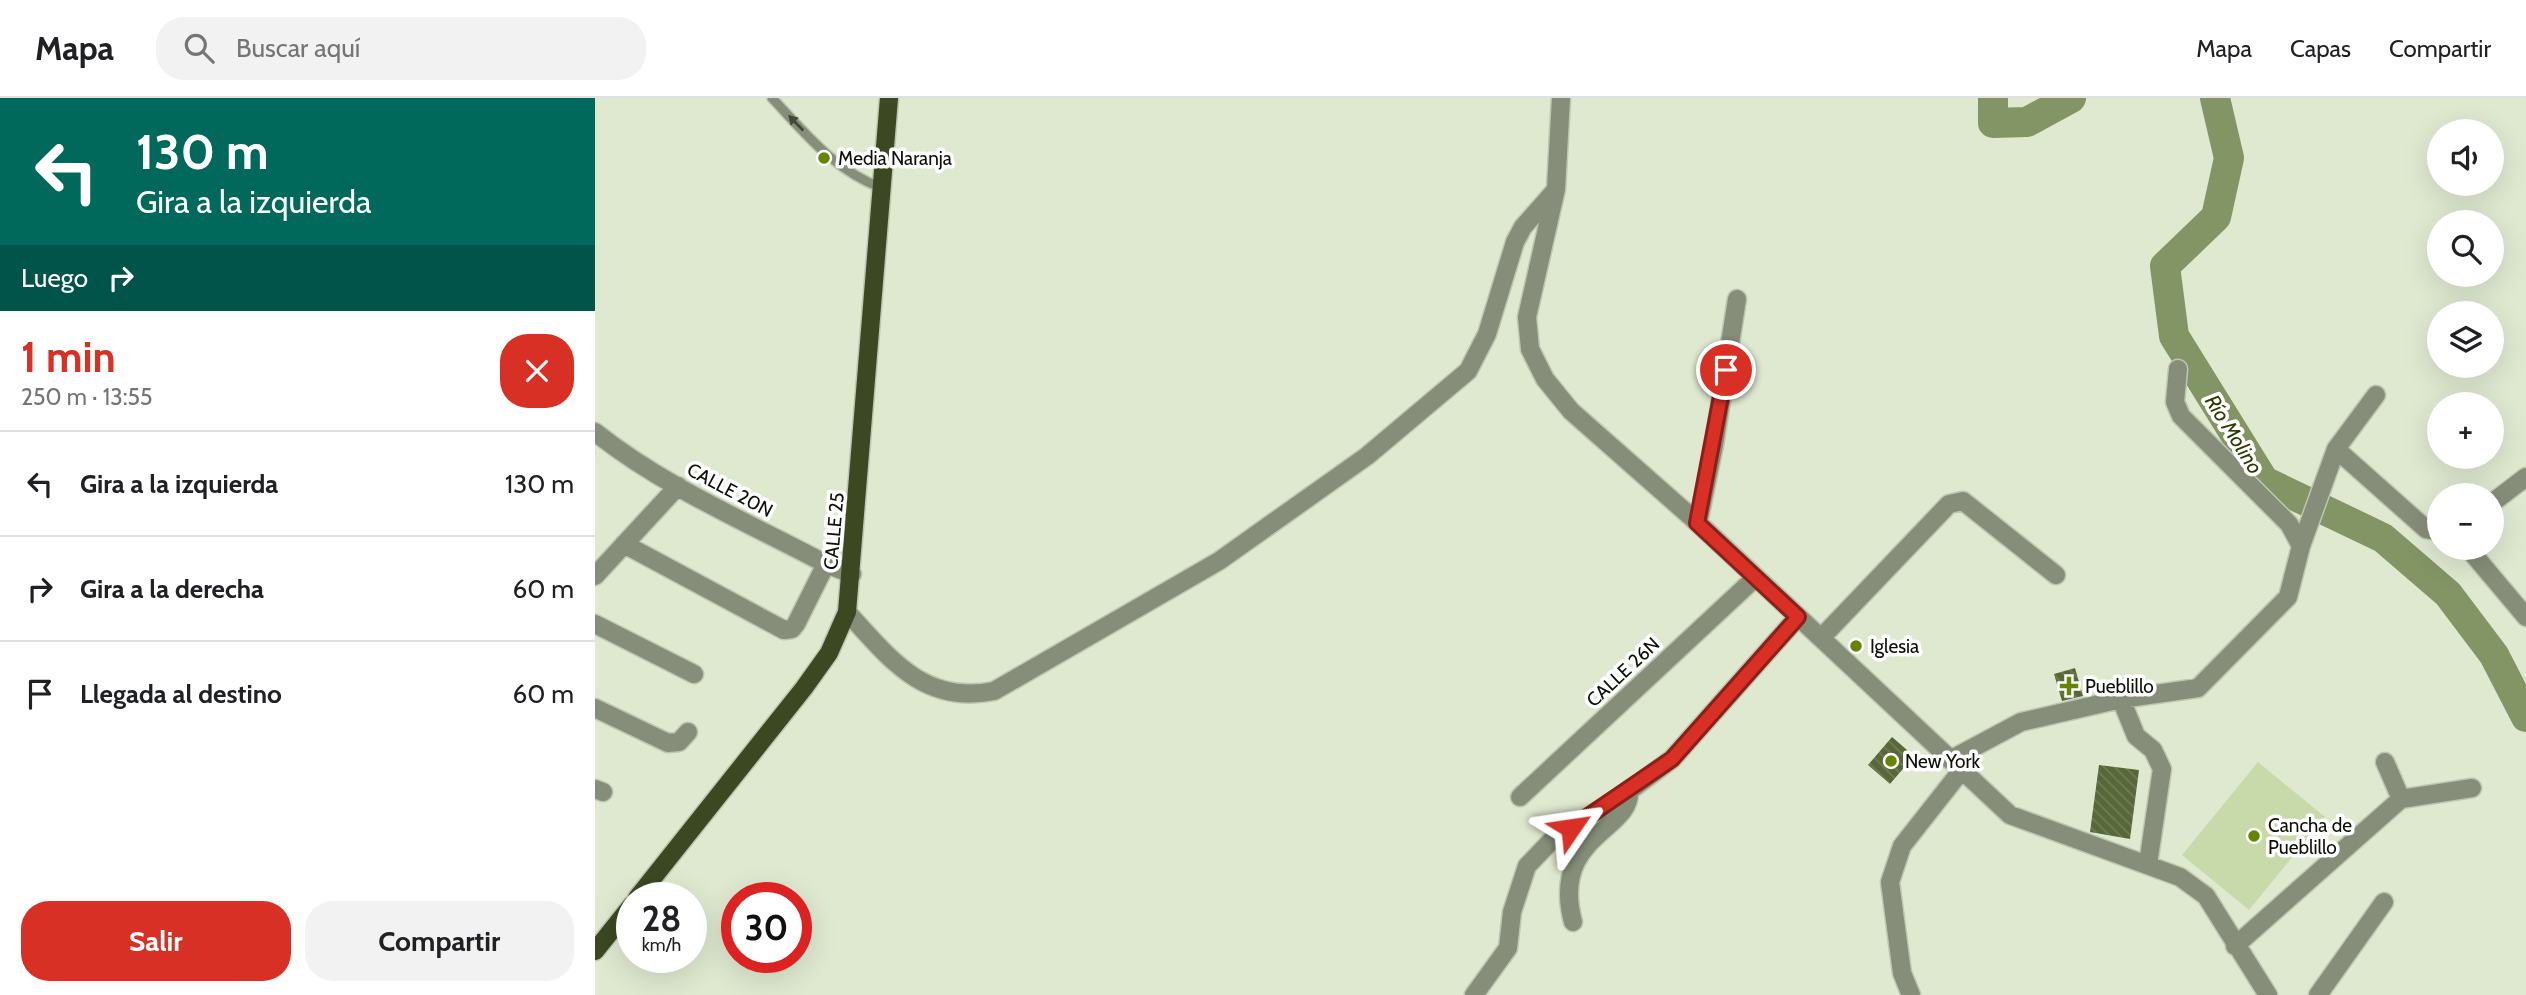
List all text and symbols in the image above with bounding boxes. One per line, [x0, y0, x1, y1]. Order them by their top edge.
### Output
search box [156, 17, 646, 80]
text: Mapa [35, 28, 114, 68]
icon: search [180, 29, 218, 67]
text: Buscar aquí [236, 32, 360, 64]
text: Mapa [2196, 34, 2252, 63]
text: Capas [2290, 34, 2351, 63]
text: Compartir [2389, 34, 2491, 63]
one-way arrow [788, 115, 805, 132]
map controls [2427, 119, 2504, 560]
button: sound [2427, 119, 2504, 196]
text: 130 m [136, 122, 269, 181]
icon: left [21, 126, 112, 217]
place label: Media Naranja [838, 147, 952, 170]
marker: Media Naranja [816, 150, 832, 166]
text: Gira a la izquierda [136, 182, 371, 221]
button: search [2427, 210, 2504, 287]
icon: right [102, 259, 140, 297]
text: Luego [21, 262, 88, 294]
button: layers [2427, 301, 2504, 378]
text: 1 min [21, 331, 116, 383]
button: close [500, 334, 574, 408]
pin [1696, 340, 1756, 400]
icon: arrive [1707, 351, 1745, 389]
text: 250 m · 13:55 [21, 383, 152, 411]
water label: Río Molino [2200, 390, 2268, 478]
button: + [2427, 392, 2504, 469]
street label: CALLE 20N [683, 458, 777, 522]
icon: left [21, 465, 59, 503]
text: Gira a la izquierda [80, 468, 278, 500]
text: 130 m [505, 468, 574, 500]
button: − [2427, 483, 2504, 560]
street label: CALLE 25 [819, 491, 849, 571]
icon: right [21, 570, 59, 608]
text: Gira a la derecha [80, 573, 264, 605]
text: 60 m [512, 573, 574, 605]
street label: CALLE 26N [1582, 632, 1664, 712]
place label: Iglesia [1870, 635, 1919, 658]
marker: Iglesia [1848, 638, 1864, 654]
icon: arrive [21, 675, 59, 713]
place label: Pueblillo [2085, 675, 2154, 698]
marker: Pueblillo [2059, 676, 2079, 696]
text: Llegada al destino [80, 678, 282, 710]
text: 60 m [512, 678, 574, 710]
place label: New York [1905, 750, 1981, 773]
marker: New York [1883, 753, 1899, 769]
position arrow [1534, 791, 1608, 865]
place label: Cancha de Pueblillo [2268, 814, 2352, 859]
marker: Cancha de Pueblillo [2246, 828, 2262, 844]
speed limit sign: 30 [721, 882, 812, 973]
text: 28 [642, 897, 681, 940]
button: Salir [21, 901, 291, 981]
button: Compartir [305, 901, 574, 981]
text: km/h [642, 934, 681, 956]

